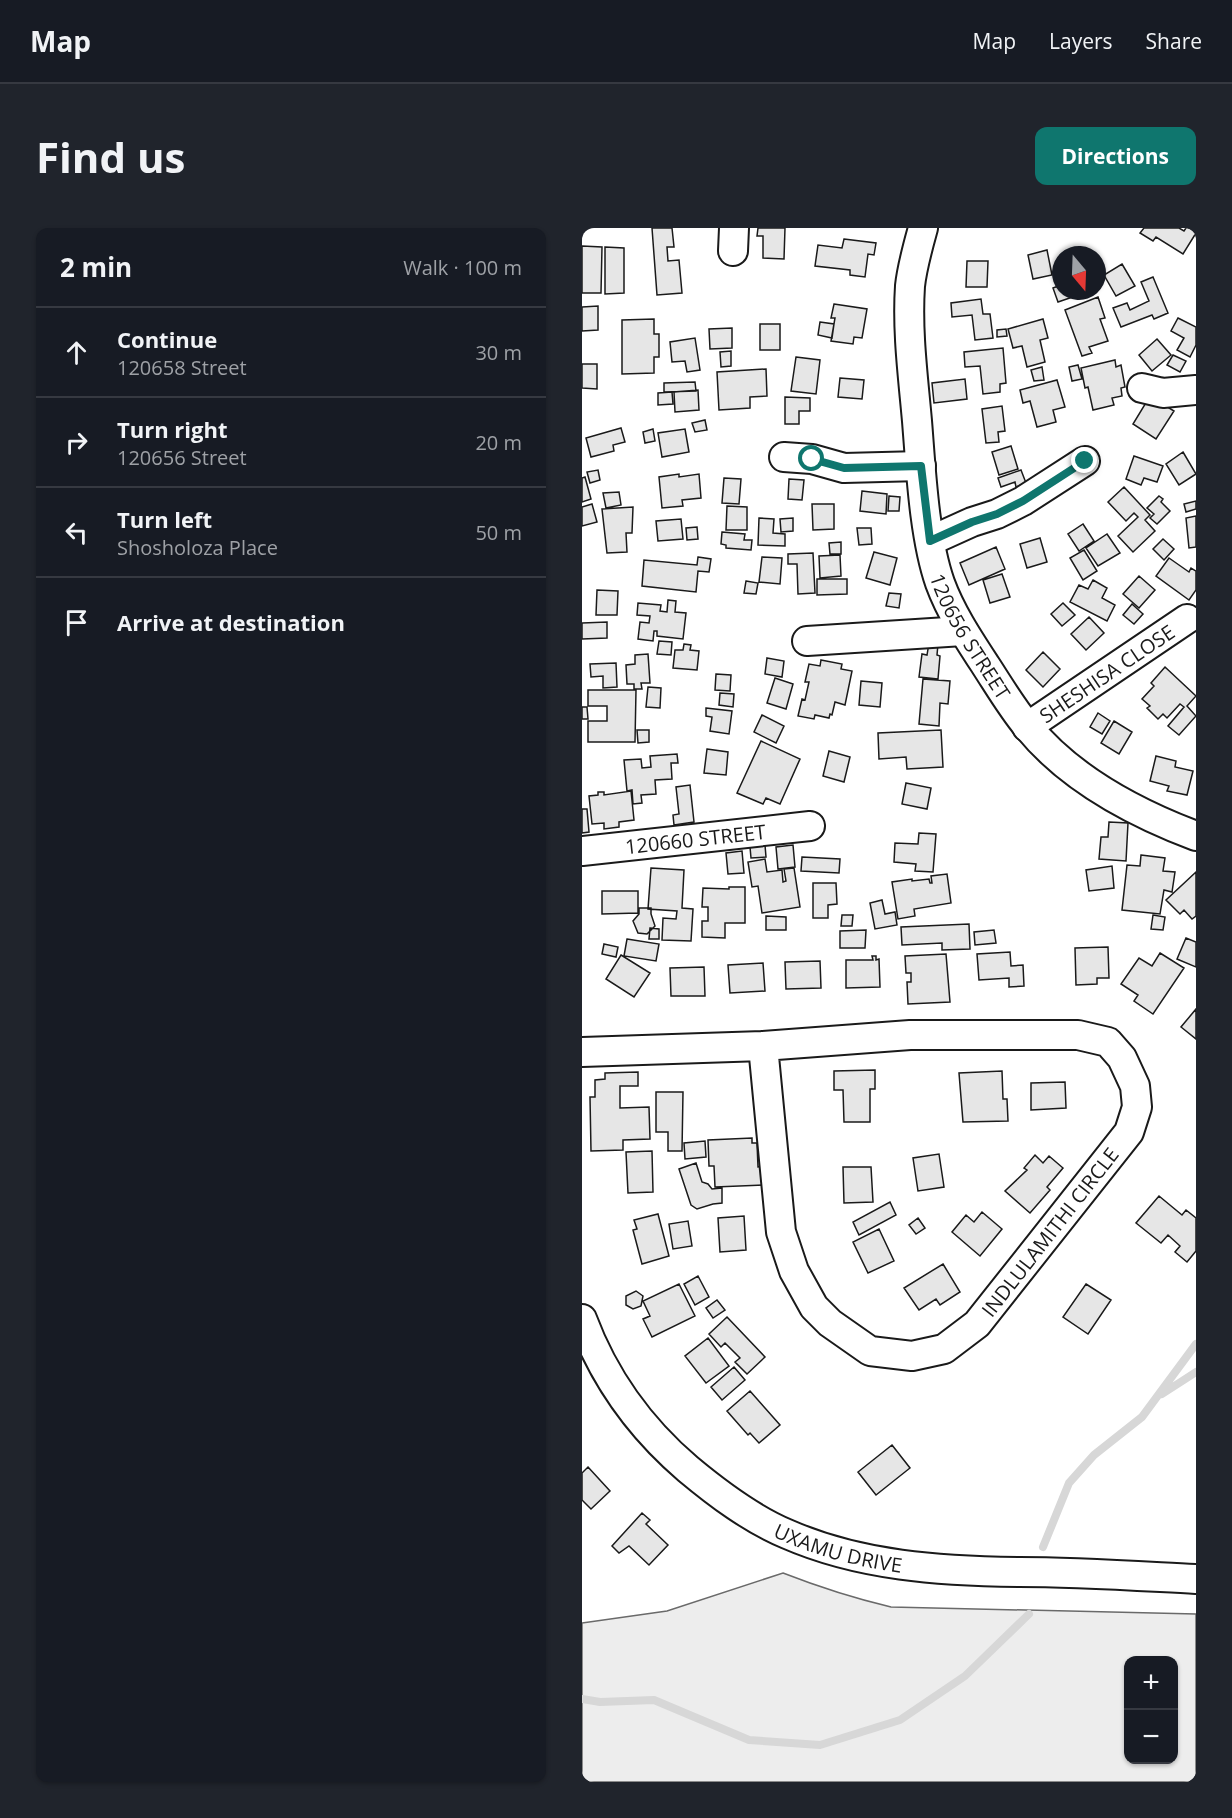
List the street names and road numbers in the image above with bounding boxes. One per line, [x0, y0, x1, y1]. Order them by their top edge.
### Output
street label: 120656 STREET [924, 570, 1017, 704]
street label: SHESHISA CLOSE [1034, 618, 1179, 729]
street label: 120660 STREET [624, 817, 767, 860]
street label: INDLULAMITHI CIRCLE [975, 1142, 1125, 1322]
street label: UXAMU DRIVE [770, 1517, 904, 1578]

